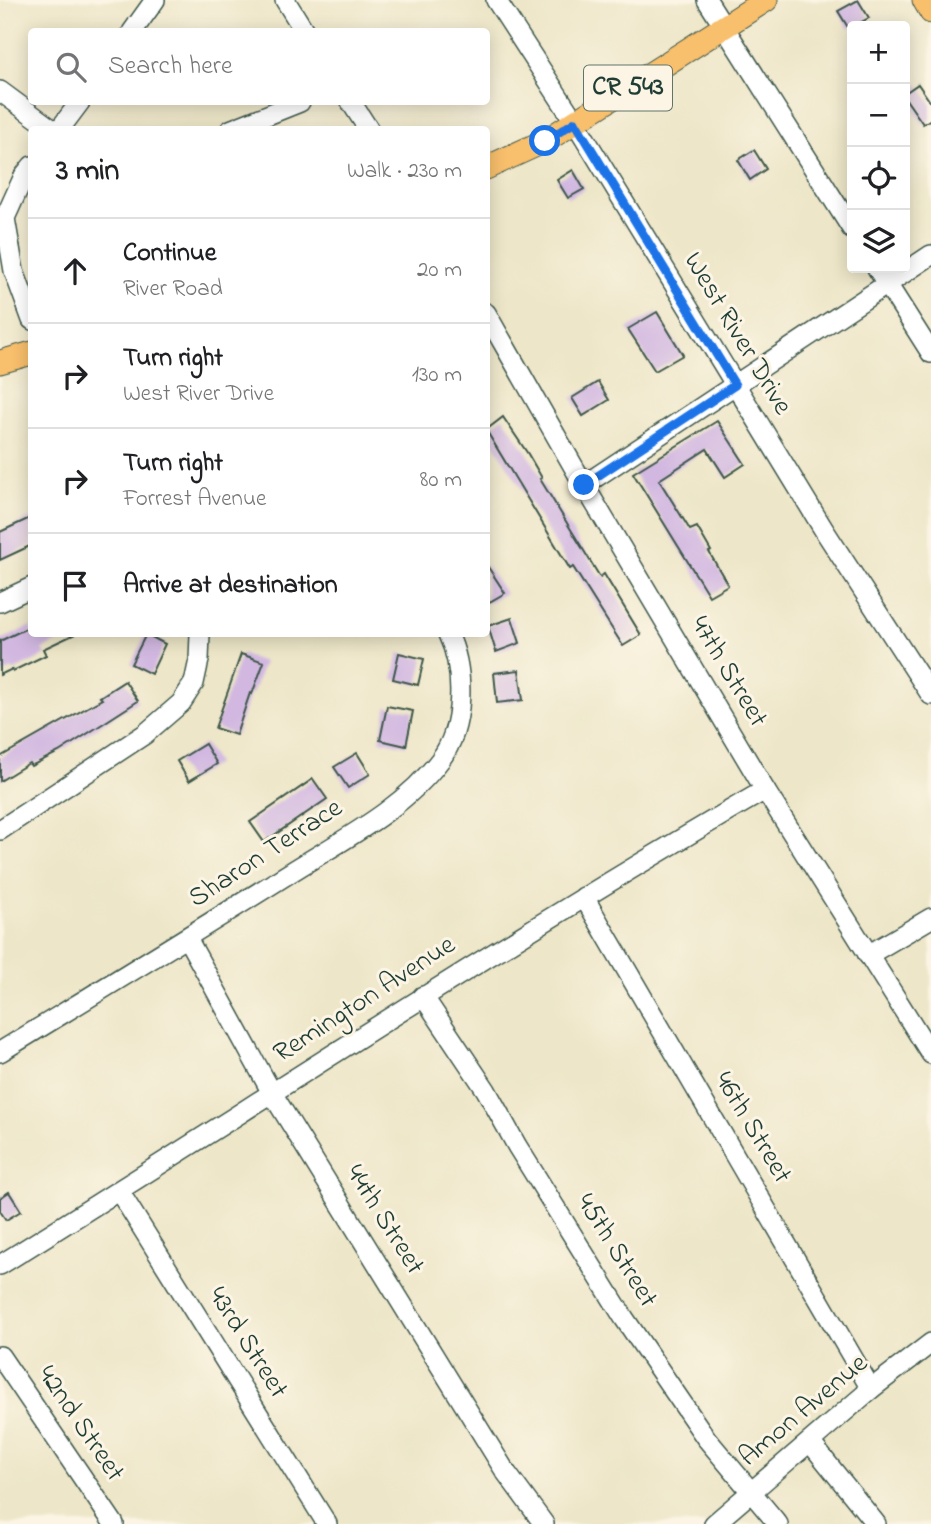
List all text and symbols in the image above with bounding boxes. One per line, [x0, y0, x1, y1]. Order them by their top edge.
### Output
map controls [847, 21, 910, 273]
button: + [847, 21, 910, 84]
search box [28, 28, 490, 105]
icon: search [52, 48, 90, 86]
text: Search here [108, 48, 233, 86]
road number: CR 543 [584, 66, 672, 110]
button: − [847, 84, 910, 147]
route start [529, 125, 560, 156]
button: locate [847, 147, 910, 210]
text: 3 min [56, 150, 119, 194]
text: Walk · 230 m [347, 155, 462, 188]
button: layers [847, 210, 910, 273]
text: Continue [123, 235, 216, 273]
street label: West River Drive [672, 245, 802, 424]
icon: ahead [56, 252, 94, 290]
text: 20 m [417, 254, 462, 287]
text: River Road [123, 273, 223, 306]
text: Turn right [123, 340, 223, 378]
icon: right [56, 357, 94, 395]
text: 130 m [412, 359, 462, 392]
text: West River Drive [123, 378, 274, 411]
text: Turn right [123, 445, 223, 483]
icon: right [56, 462, 94, 500]
text: 80 m [420, 464, 462, 497]
route end [568, 469, 599, 500]
text: Forrest Avenue [123, 483, 266, 516]
icon: arrive [56, 567, 94, 605]
text: Arrive at destination [123, 567, 338, 605]
street label: 47th Street [679, 609, 777, 735]
street label: Sharon Terrace [181, 789, 352, 919]
street label: Remington Avenue [266, 925, 464, 1074]
street label: 46th Street [702, 1064, 802, 1192]
street label: 44th Street [334, 1157, 434, 1283]
street label: 45th Street [565, 1186, 667, 1316]
street label: 43rd Street [196, 1279, 298, 1407]
street label: Amon Avenue [730, 1344, 878, 1478]
street label: 42nd Street [26, 1358, 134, 1490]

